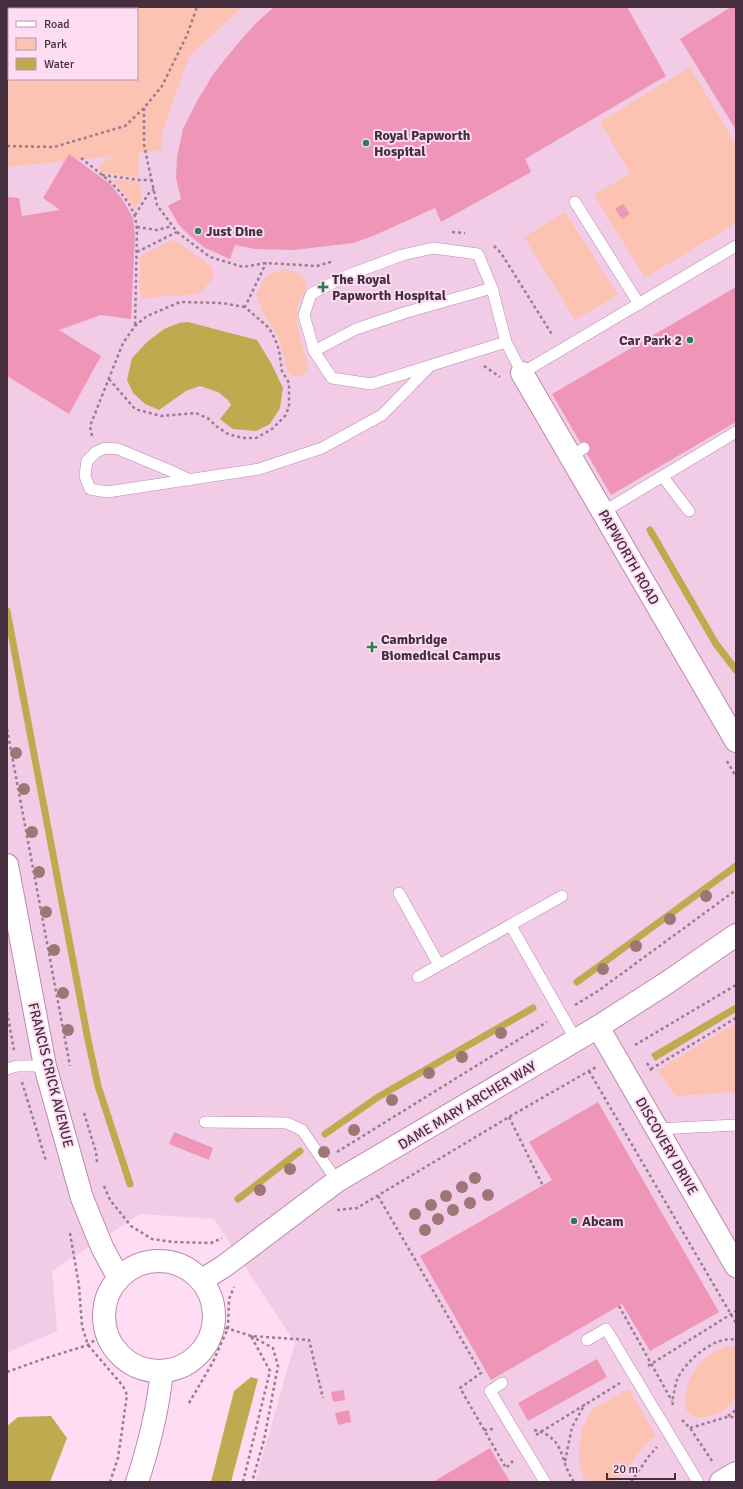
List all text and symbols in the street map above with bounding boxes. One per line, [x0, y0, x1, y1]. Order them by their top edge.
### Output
legend [8, 8, 138, 80]
text: Road [44, 17, 70, 32]
text: Park [44, 37, 67, 52]
text: Water [44, 57, 75, 72]
place label: Royal Papworth Hospital [374, 127, 471, 160]
marker: Royal Papworth Hospital [361, 138, 371, 148]
place label: Just Dine [206, 223, 263, 240]
marker: Just Dine [193, 226, 203, 236]
place label: The Royal Papworth Hospital [332, 271, 447, 304]
marker: The Royal Papworth Hospital [317, 281, 329, 293]
place label: Car Park 2 [619, 332, 682, 349]
marker: Car Park 2 [685, 335, 695, 345]
street label: PAPWORTH ROAD [594, 507, 663, 608]
place label: Cambridge Biomedical Campus [381, 631, 501, 664]
marker: Cambridge Biomedical Campus [366, 641, 378, 653]
street label: FRANCIS CRICK AVENUE [24, 1001, 77, 1149]
street label: DAME MARY ARCHER WAY [395, 1057, 539, 1153]
street label: DISCOVERY DRIVE [632, 1094, 701, 1198]
place label: Abcam [582, 1213, 624, 1230]
marker: Abcam [569, 1216, 579, 1226]
scale bar [607, 1455, 675, 1481]
text: 20 m [613, 1462, 638, 1477]

